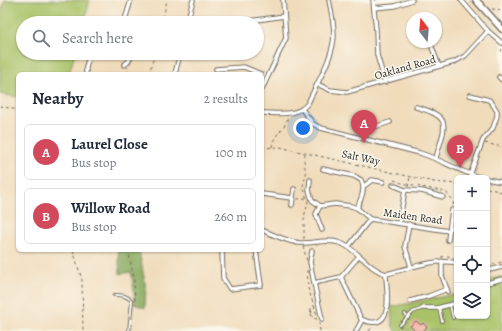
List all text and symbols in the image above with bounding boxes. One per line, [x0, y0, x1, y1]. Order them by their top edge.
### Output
north arrow [406, 12, 442, 48]
search box [16, 16, 264, 60]
icon: search [30, 27, 52, 49]
text: Search here [62, 28, 133, 48]
street label: Oakland Road [373, 52, 438, 83]
text: Nearby [32, 87, 83, 110]
text: 2 results [204, 90, 248, 107]
pin: A [351, 110, 377, 143]
your location [293, 118, 313, 138]
text: Laurel Close [71, 134, 148, 154]
pin: B [447, 135, 473, 168]
text: A [42, 144, 50, 161]
text: 100 m [215, 144, 247, 161]
street label: Salt Way [341, 146, 381, 169]
text: Bus stop [71, 154, 116, 171]
map controls [454, 175, 490, 319]
button: + [454, 175, 490, 211]
text: Willow Road [71, 198, 150, 218]
street label: Maiden Road [382, 205, 443, 228]
text: B [42, 208, 50, 225]
text: 260 m [214, 208, 247, 225]
button: − [454, 211, 490, 247]
text: Bus stop [71, 218, 116, 235]
button: locate [454, 247, 490, 283]
button: layers [454, 283, 490, 319]

